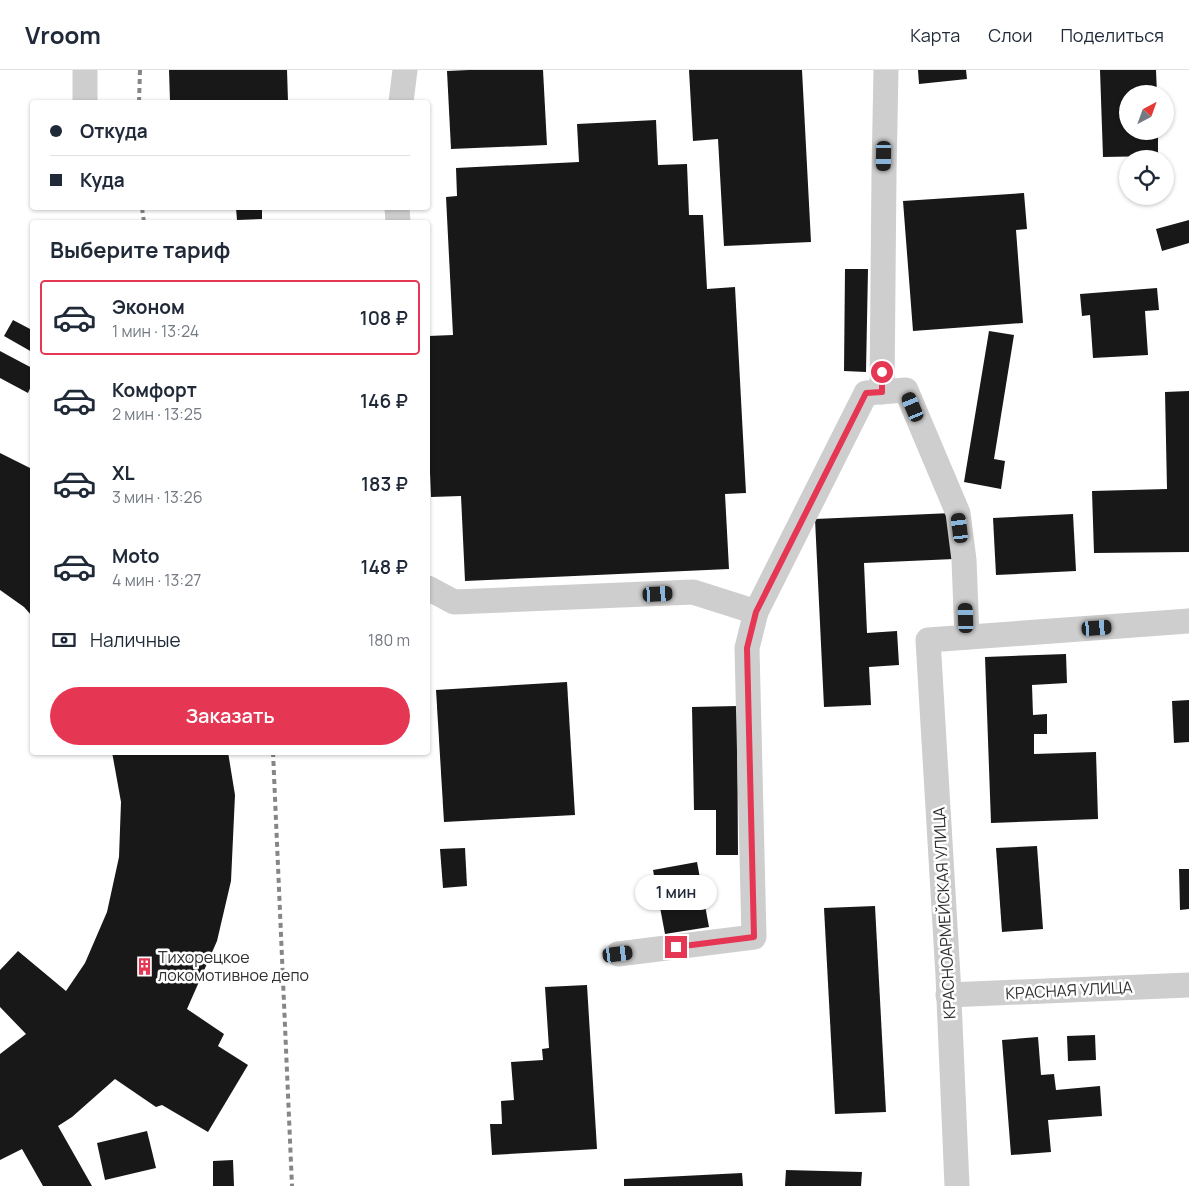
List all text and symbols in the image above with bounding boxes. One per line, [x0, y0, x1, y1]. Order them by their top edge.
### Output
text: Vroom [25, 18, 101, 51]
text: Карта [910, 23, 960, 47]
text: Слои [988, 23, 1032, 47]
text: Поделиться [1060, 23, 1164, 47]
north arrow [1119, 85, 1174, 140]
map controls [1119, 85, 1174, 205]
text: Откуда [80, 118, 148, 144]
car [876, 141, 891, 171]
button: locate [1119, 150, 1174, 205]
text: Куда [80, 167, 125, 193]
text: Выберите тариф [50, 235, 230, 265]
text: Эконом [112, 294, 185, 320]
icon: car [52, 295, 97, 340]
text: 108 ₽ [360, 305, 408, 331]
text: 1 мин · 13:24 [112, 320, 199, 342]
route start [871, 361, 893, 383]
text: Комфорт [112, 377, 197, 403]
icon: car [52, 378, 97, 423]
text: 146 ₽ [360, 388, 408, 414]
car [900, 390, 925, 424]
text: 2 мин · 13:25 [112, 403, 202, 425]
text: XL [112, 460, 135, 486]
icon: car [52, 461, 97, 506]
text: 183 ₽ [361, 471, 408, 497]
text: 3 мин · 13:26 [112, 486, 203, 508]
car [950, 512, 969, 544]
text: Moto [112, 543, 159, 569]
icon: car [52, 544, 97, 589]
text: 148 ₽ [360, 554, 408, 580]
text: 4 мин · 13:27 [112, 569, 201, 591]
car [642, 586, 673, 602]
car [957, 603, 974, 633]
car [1081, 619, 1112, 637]
icon: cash [50, 626, 78, 654]
text: Наличные [90, 627, 181, 653]
text: 180 m [368, 629, 410, 651]
button: Заказать [50, 687, 410, 745]
street label: КРАСНОАРМЕЙСКАЯ УЛИЦА [927, 806, 961, 1020]
callout: 1 мин [635, 874, 717, 910]
text: 1 мин [656, 881, 696, 903]
route end [665, 936, 687, 958]
car [602, 945, 633, 963]
place label: Тихорецкое локомотивное депо [158, 946, 309, 986]
building icon: Тихорецкое локомотивное депо [134, 956, 154, 976]
street label: КРАСНАЯ УЛИЦА [1005, 976, 1133, 1004]

